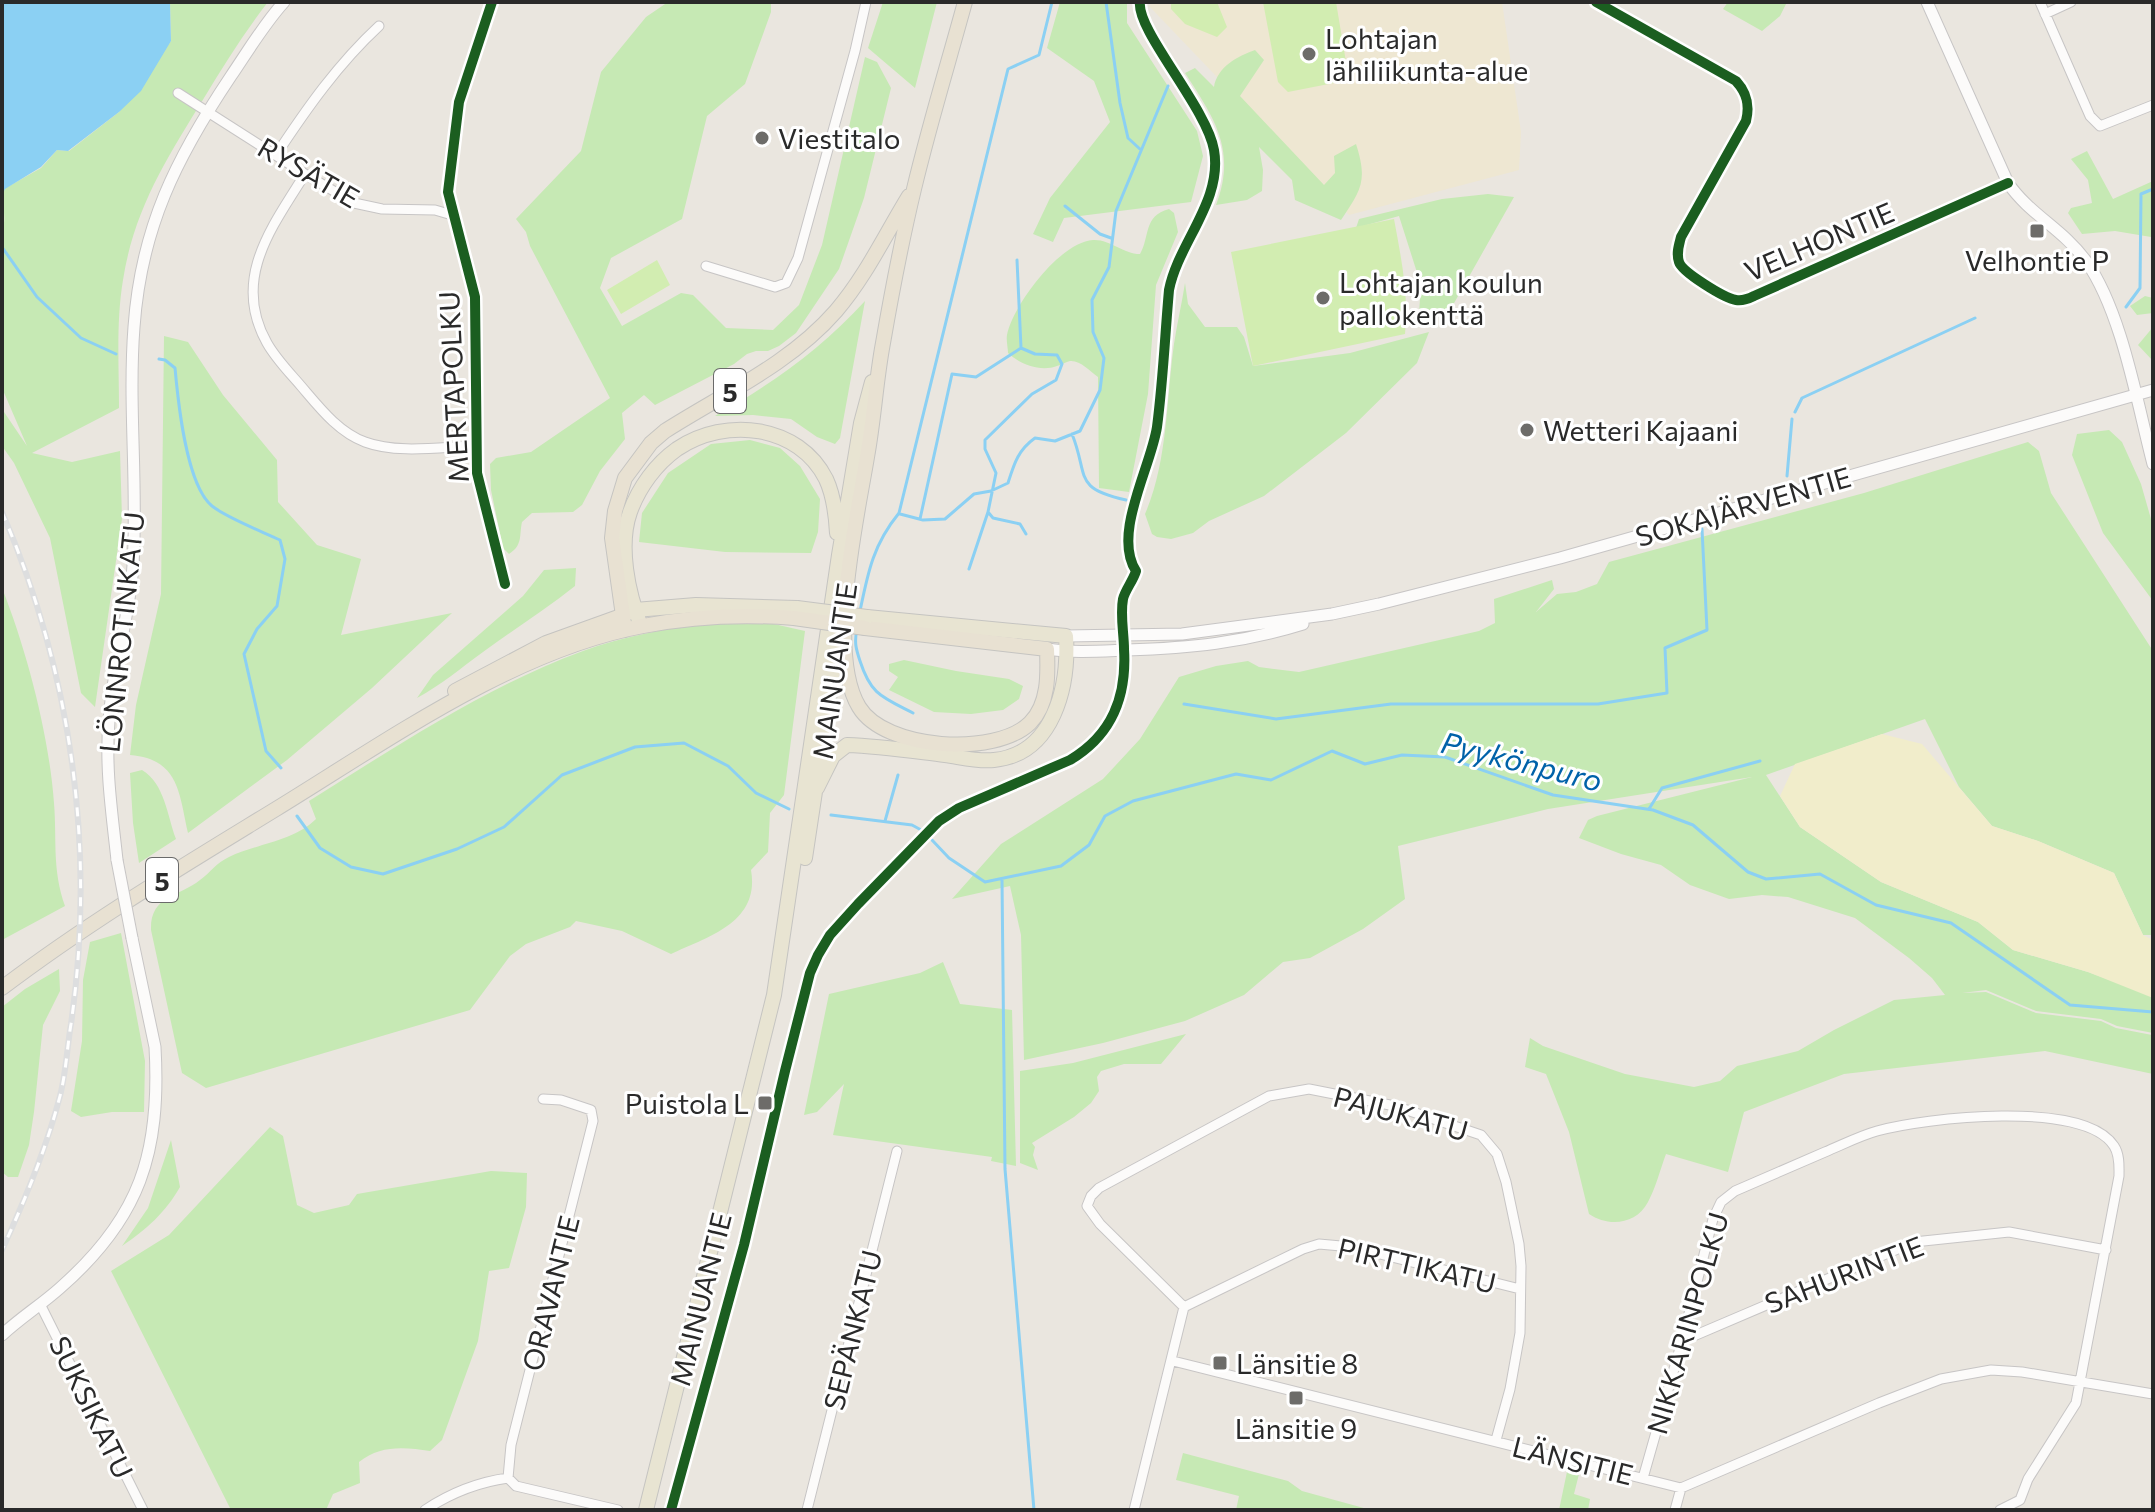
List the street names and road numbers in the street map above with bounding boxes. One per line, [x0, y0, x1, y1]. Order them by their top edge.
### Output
street label: RYSÄTIE [252, 129, 366, 215]
street label: VELHONTIE [1739, 194, 1899, 288]
street label: MERTAPOLKU [431, 290, 475, 484]
road number: 5 [714, 369, 746, 413]
street label: SOKAJÄRVENTIE [1631, 459, 1855, 553]
street label: LÖNNROTINKATU [91, 510, 151, 754]
street label: MAINUANTIE [805, 581, 863, 761]
road number: 5 [146, 858, 178, 902]
street label: PAJUKATU [1330, 1079, 1472, 1147]
street label: NIKKARINPOLKU [1639, 1208, 1735, 1438]
street label: MAINUANTIE [662, 1209, 738, 1389]
street label: ORAVANTIE [514, 1212, 586, 1374]
street label: SAHURINTIE [1760, 1228, 1928, 1320]
street label: PIRTTIKATU [1335, 1230, 1499, 1300]
street label: SEPÄNKATU [816, 1246, 888, 1414]
street label: SUKSIKATU [43, 1330, 141, 1484]
street label: LÄNSITIE [1509, 1429, 1637, 1491]

